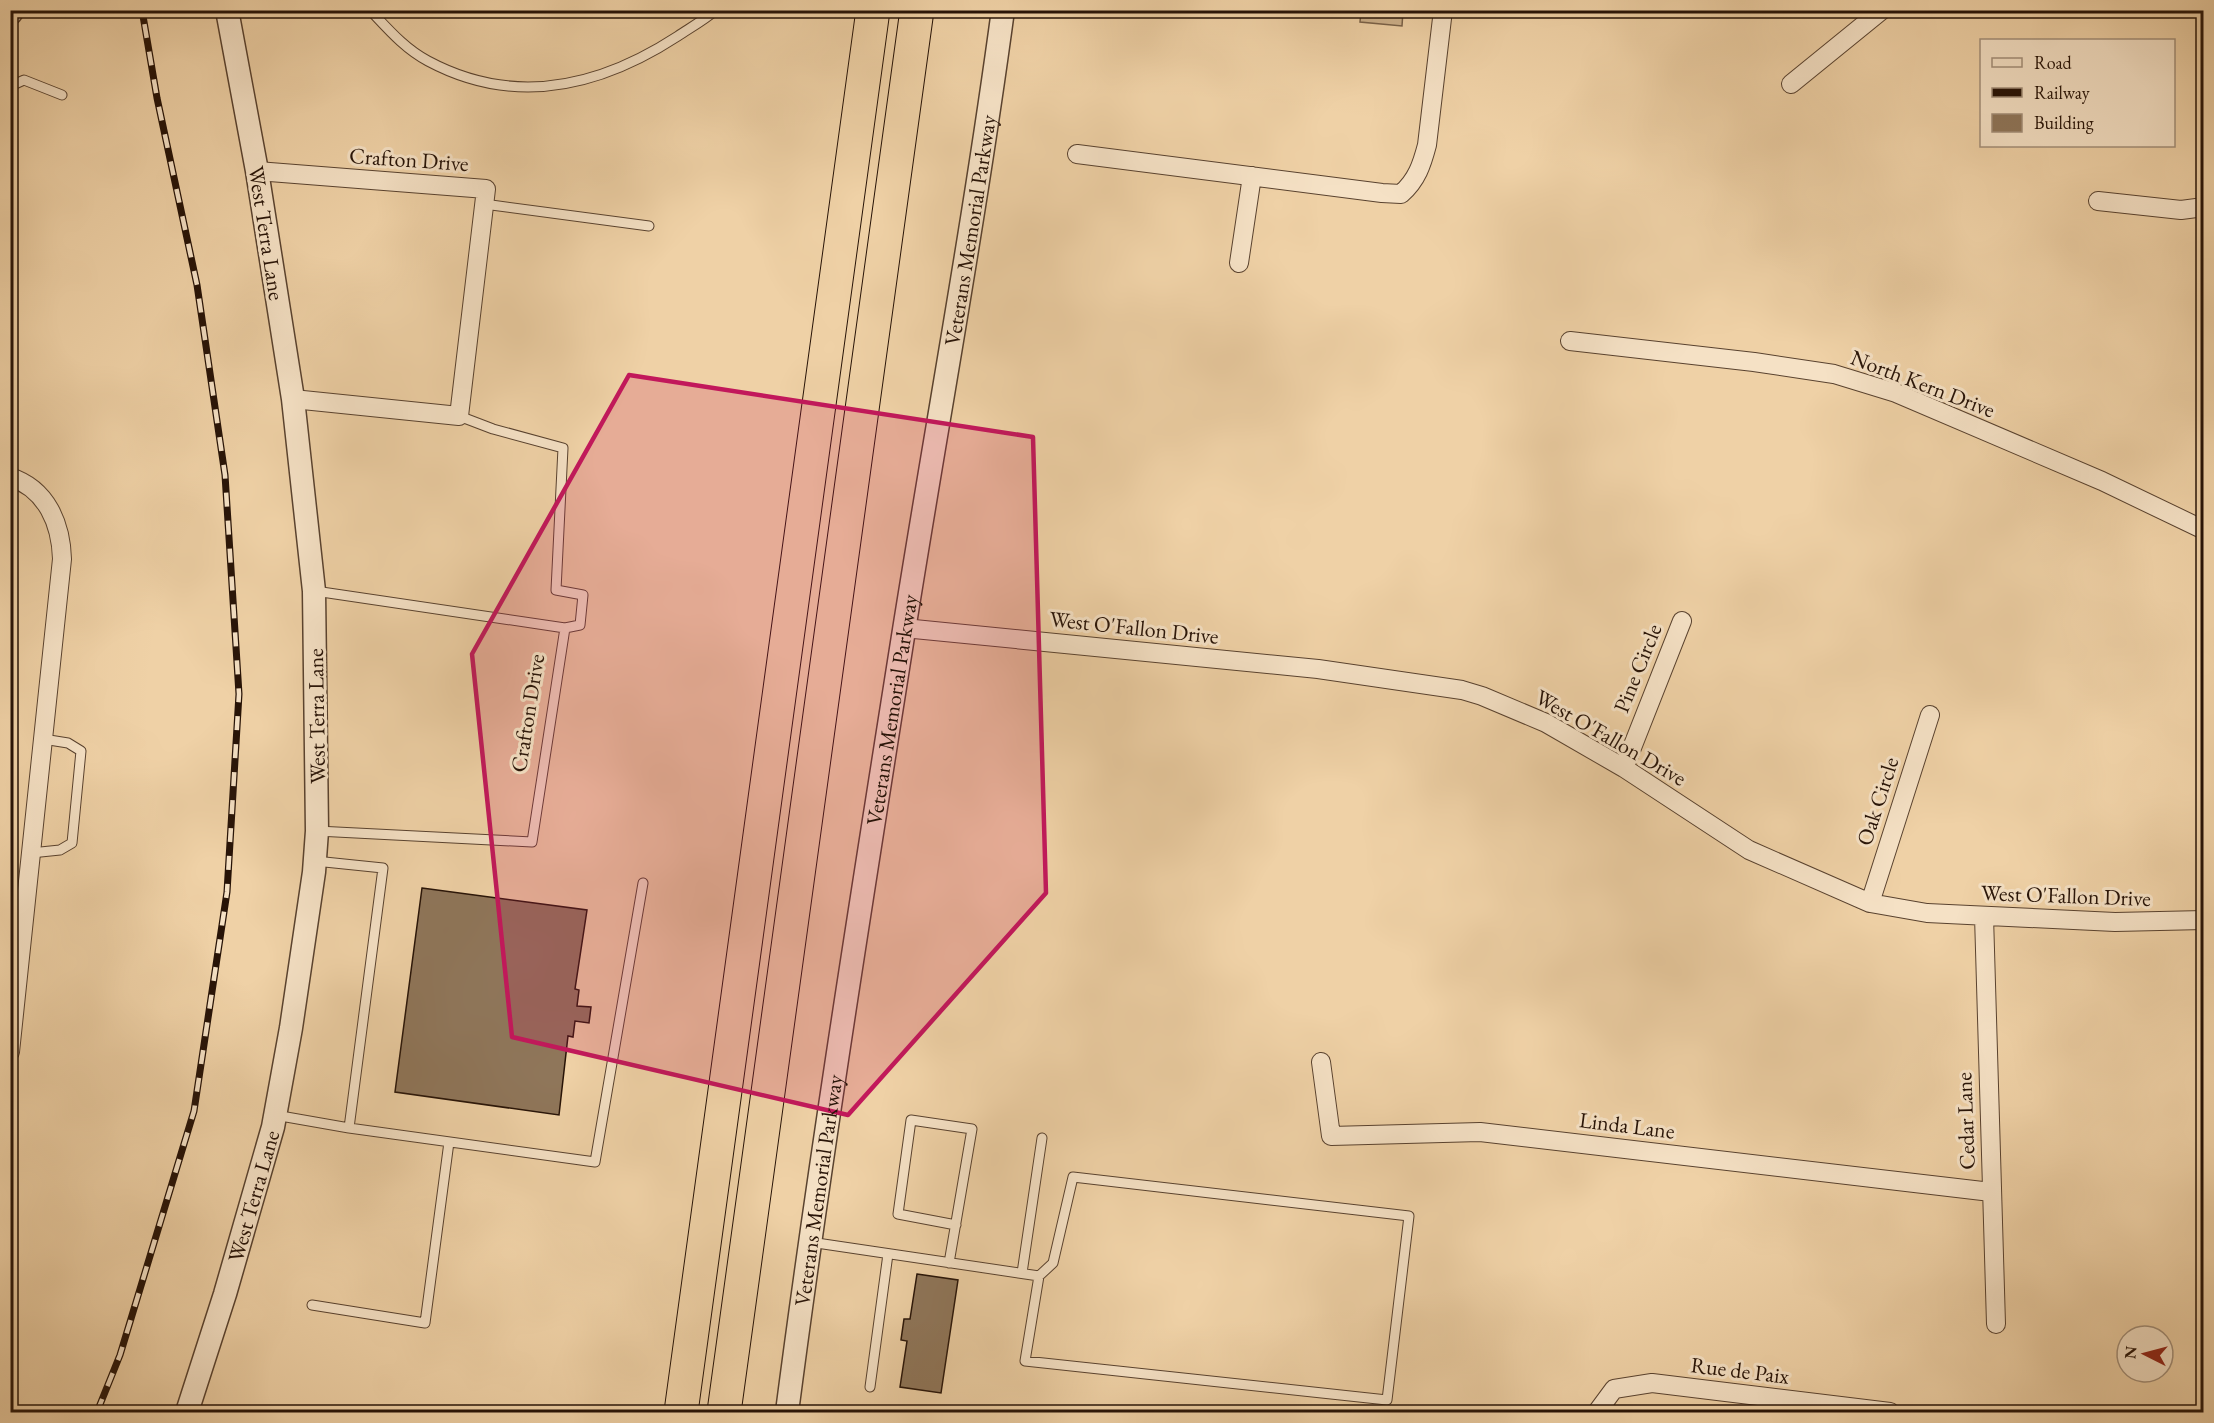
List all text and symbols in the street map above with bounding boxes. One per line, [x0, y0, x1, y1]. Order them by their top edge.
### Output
legend [1980, 39, 2175, 147]
text: Road [2034, 51, 2073, 74]
text: Railway [2034, 81, 2090, 104]
text: Building [2034, 111, 2094, 134]
street label: Veterans Memorial Parkway [937, 112, 1003, 348]
street label: Crafton Drive [348, 141, 470, 178]
street label: West Terra Lane [242, 164, 292, 303]
street label: North Kern Drive [1847, 343, 1999, 424]
street label: Veterans Memorial Parkway [859, 592, 925, 827]
street label: West O'Fallon Drive [1048, 604, 1220, 651]
street label: Pine Circle [1607, 619, 1669, 717]
street label: West Terra Lane [301, 648, 332, 784]
street label: Crafton Drive [504, 651, 551, 774]
street label: West O'Fallon Drive [1530, 682, 1692, 793]
street label: Oak Circle [1850, 753, 1906, 849]
street label: West O'Fallon Drive [1981, 878, 2152, 913]
street label: Cedar Lane [1949, 1071, 1982, 1170]
street label: Veterans Memorial Parkway [787, 1072, 850, 1308]
street label: Linda Lane [1578, 1105, 1677, 1146]
street label: West Terra Lane [221, 1126, 286, 1265]
north arrow [2115, 1324, 2175, 1384]
text: N [2119, 1345, 2142, 1360]
street label: Rue de Paix [1689, 1350, 1791, 1391]

